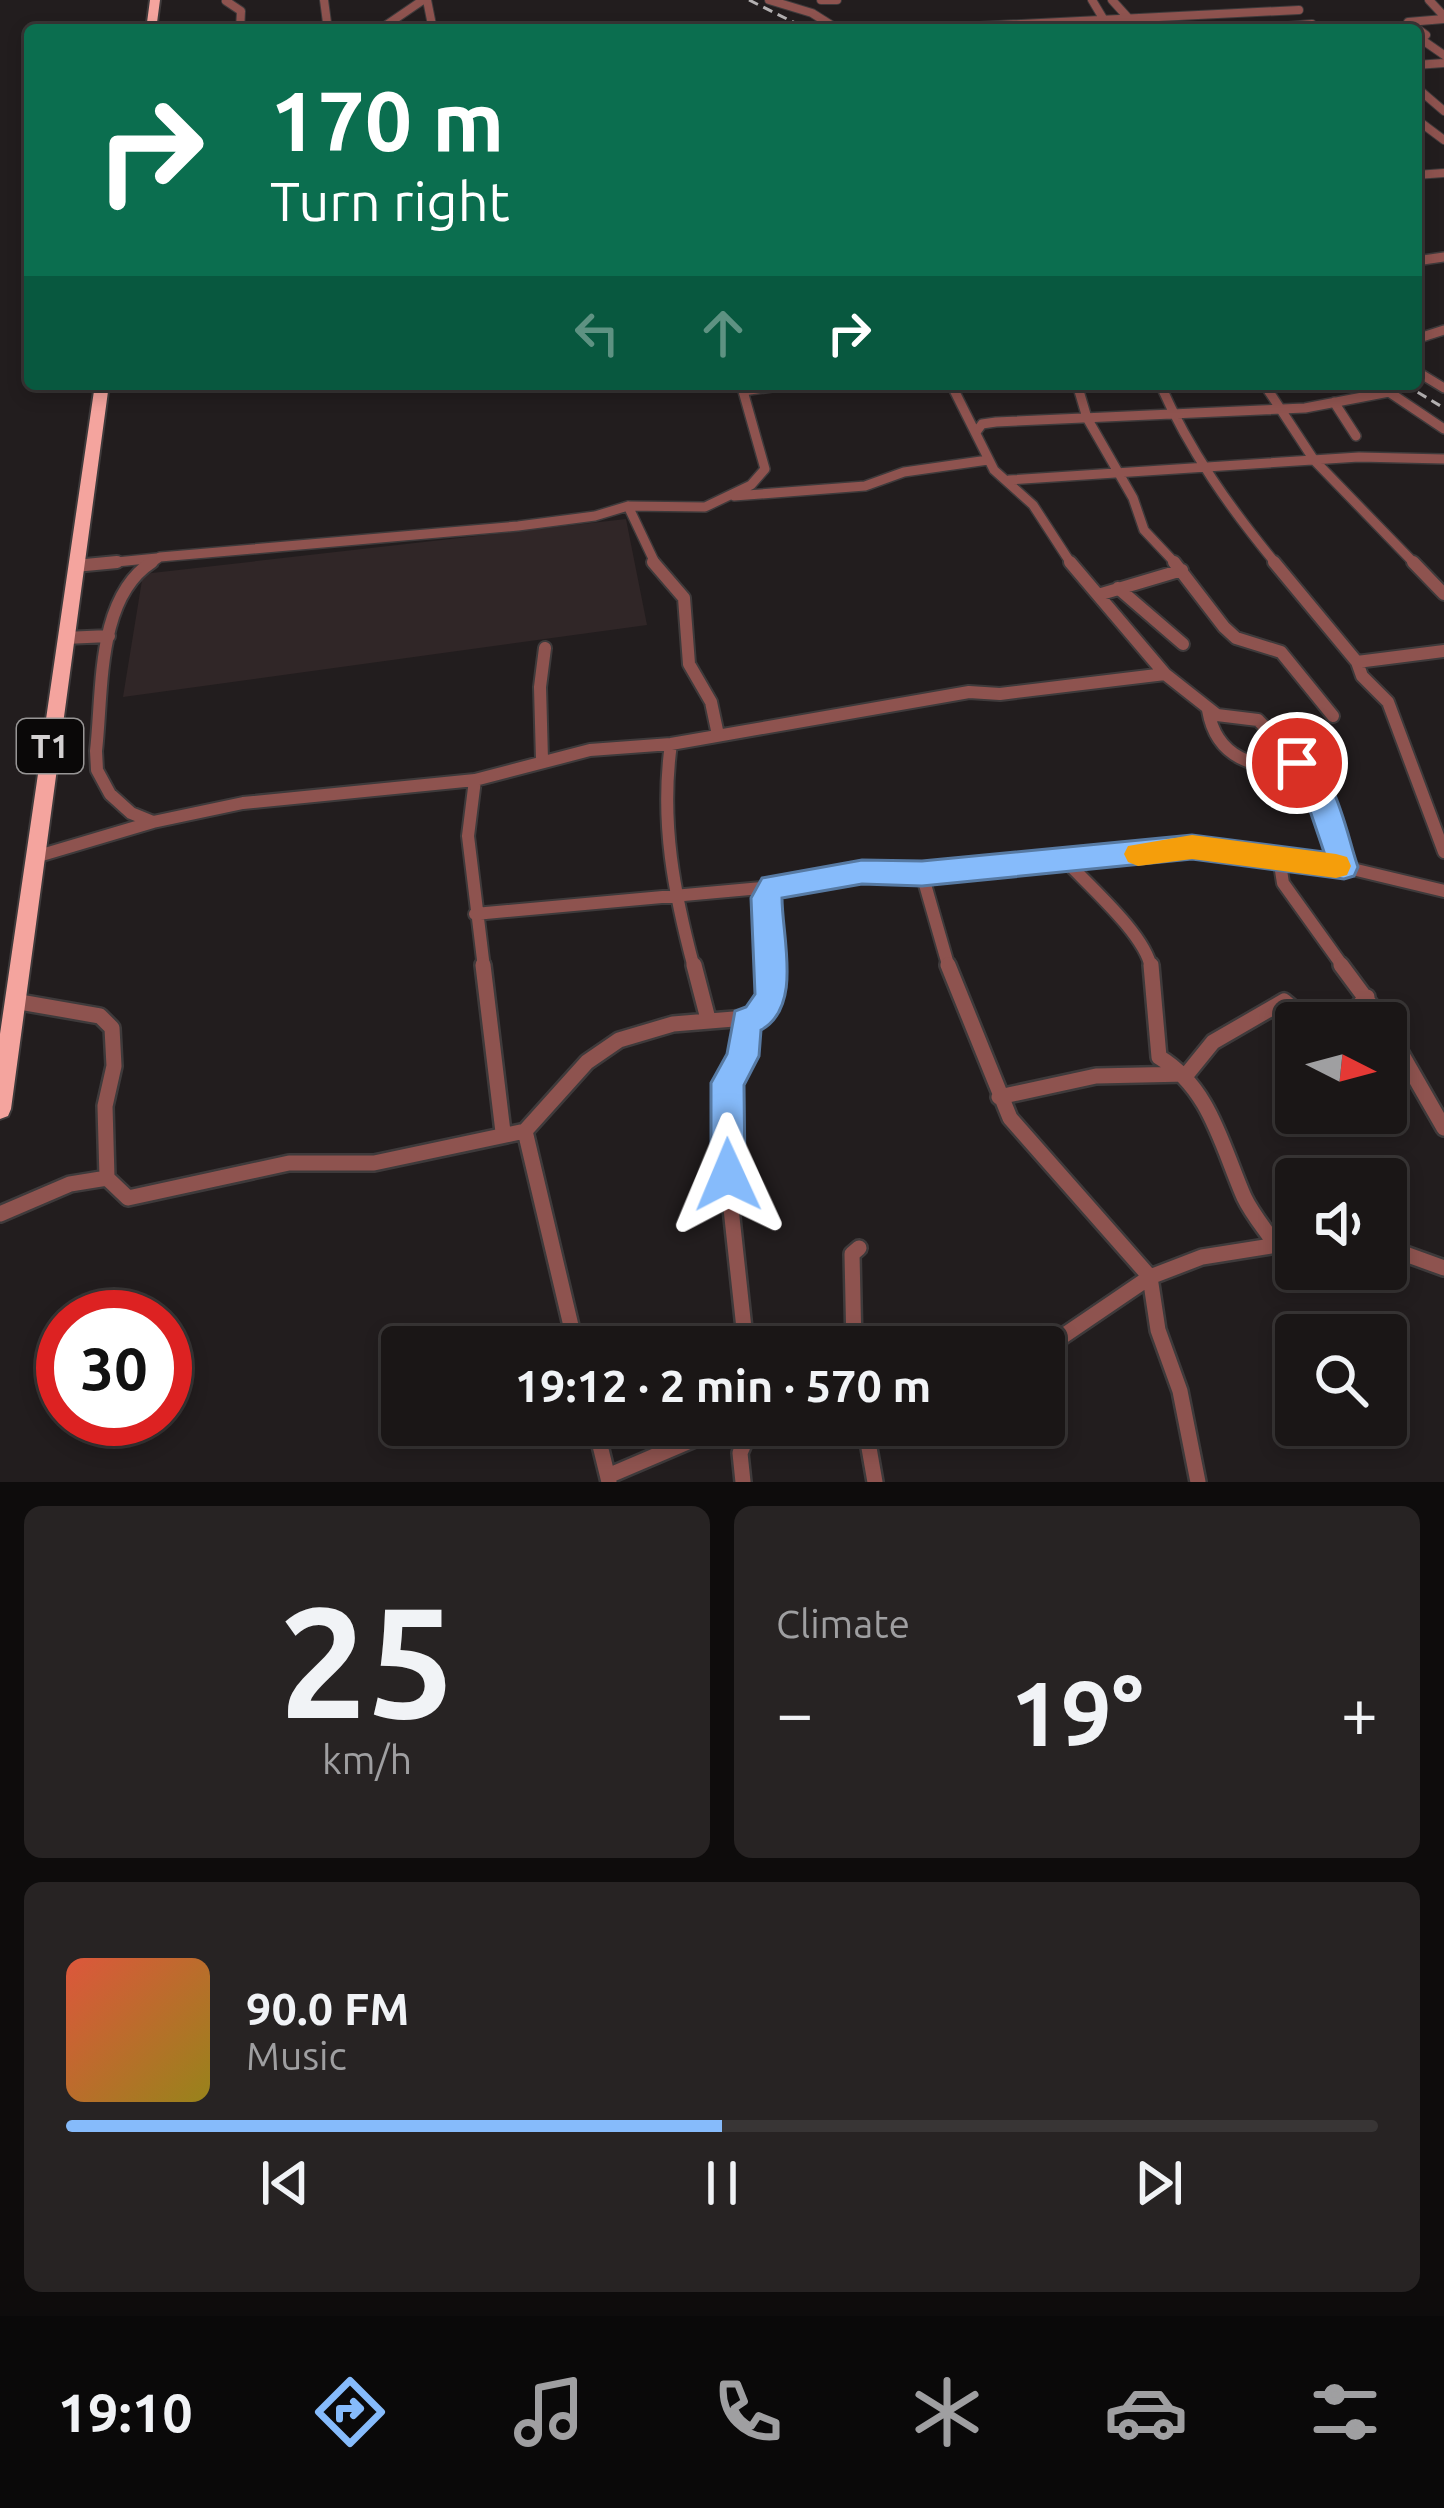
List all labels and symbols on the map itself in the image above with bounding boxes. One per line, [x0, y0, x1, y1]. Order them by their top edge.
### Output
pin [1246, 712, 1348, 814]
road number: T1 [17, 719, 83, 773]
north arrow [1275, 1002, 1407, 1134]
position arrow [665, 1112, 791, 1238]
speed limit sign: 30 [36, 1290, 192, 1446]

